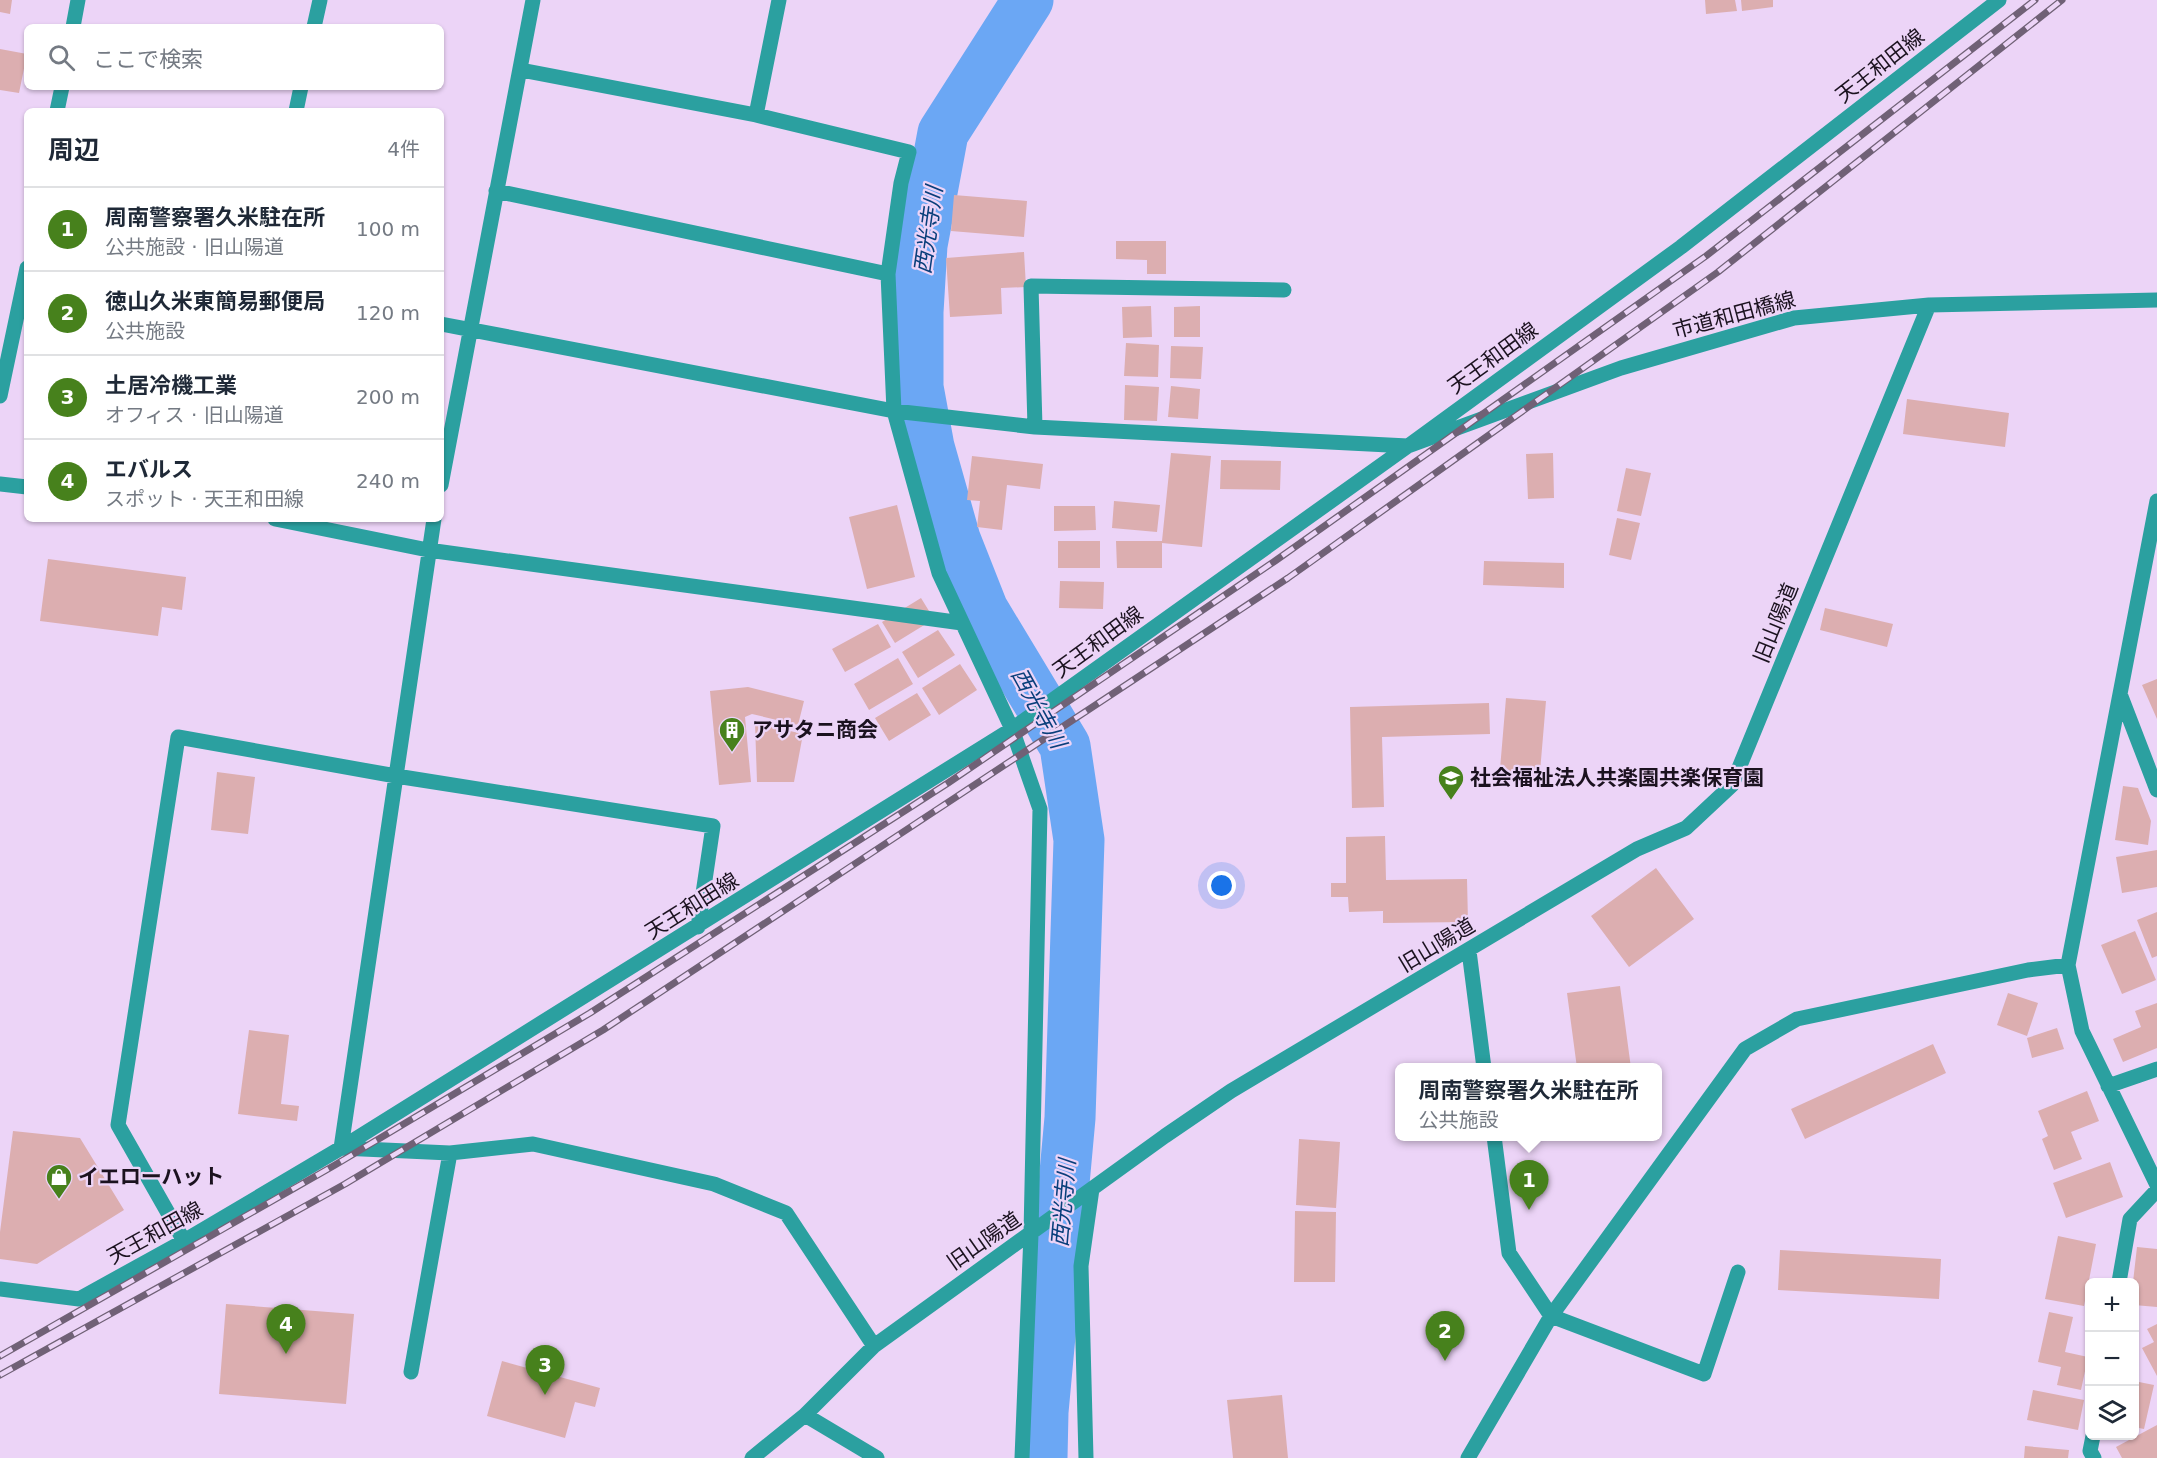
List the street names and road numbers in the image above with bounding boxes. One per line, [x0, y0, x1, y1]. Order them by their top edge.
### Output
street label: 天王和田線 [1831, 24, 1929, 108]
street label: 市道和田橋線 [1670, 287, 1798, 343]
street label: 天王和田線 [1443, 317, 1543, 399]
street label: 旧山陽道 [1749, 580, 1803, 666]
street label: 天王和田線 [1048, 601, 1148, 683]
street label: 天王和田線 [641, 868, 743, 944]
street label: 旧山陽道 [1395, 913, 1479, 977]
street label: 天王和田線 [103, 1197, 207, 1269]
street label: 旧山陽道 [943, 1207, 1025, 1275]

